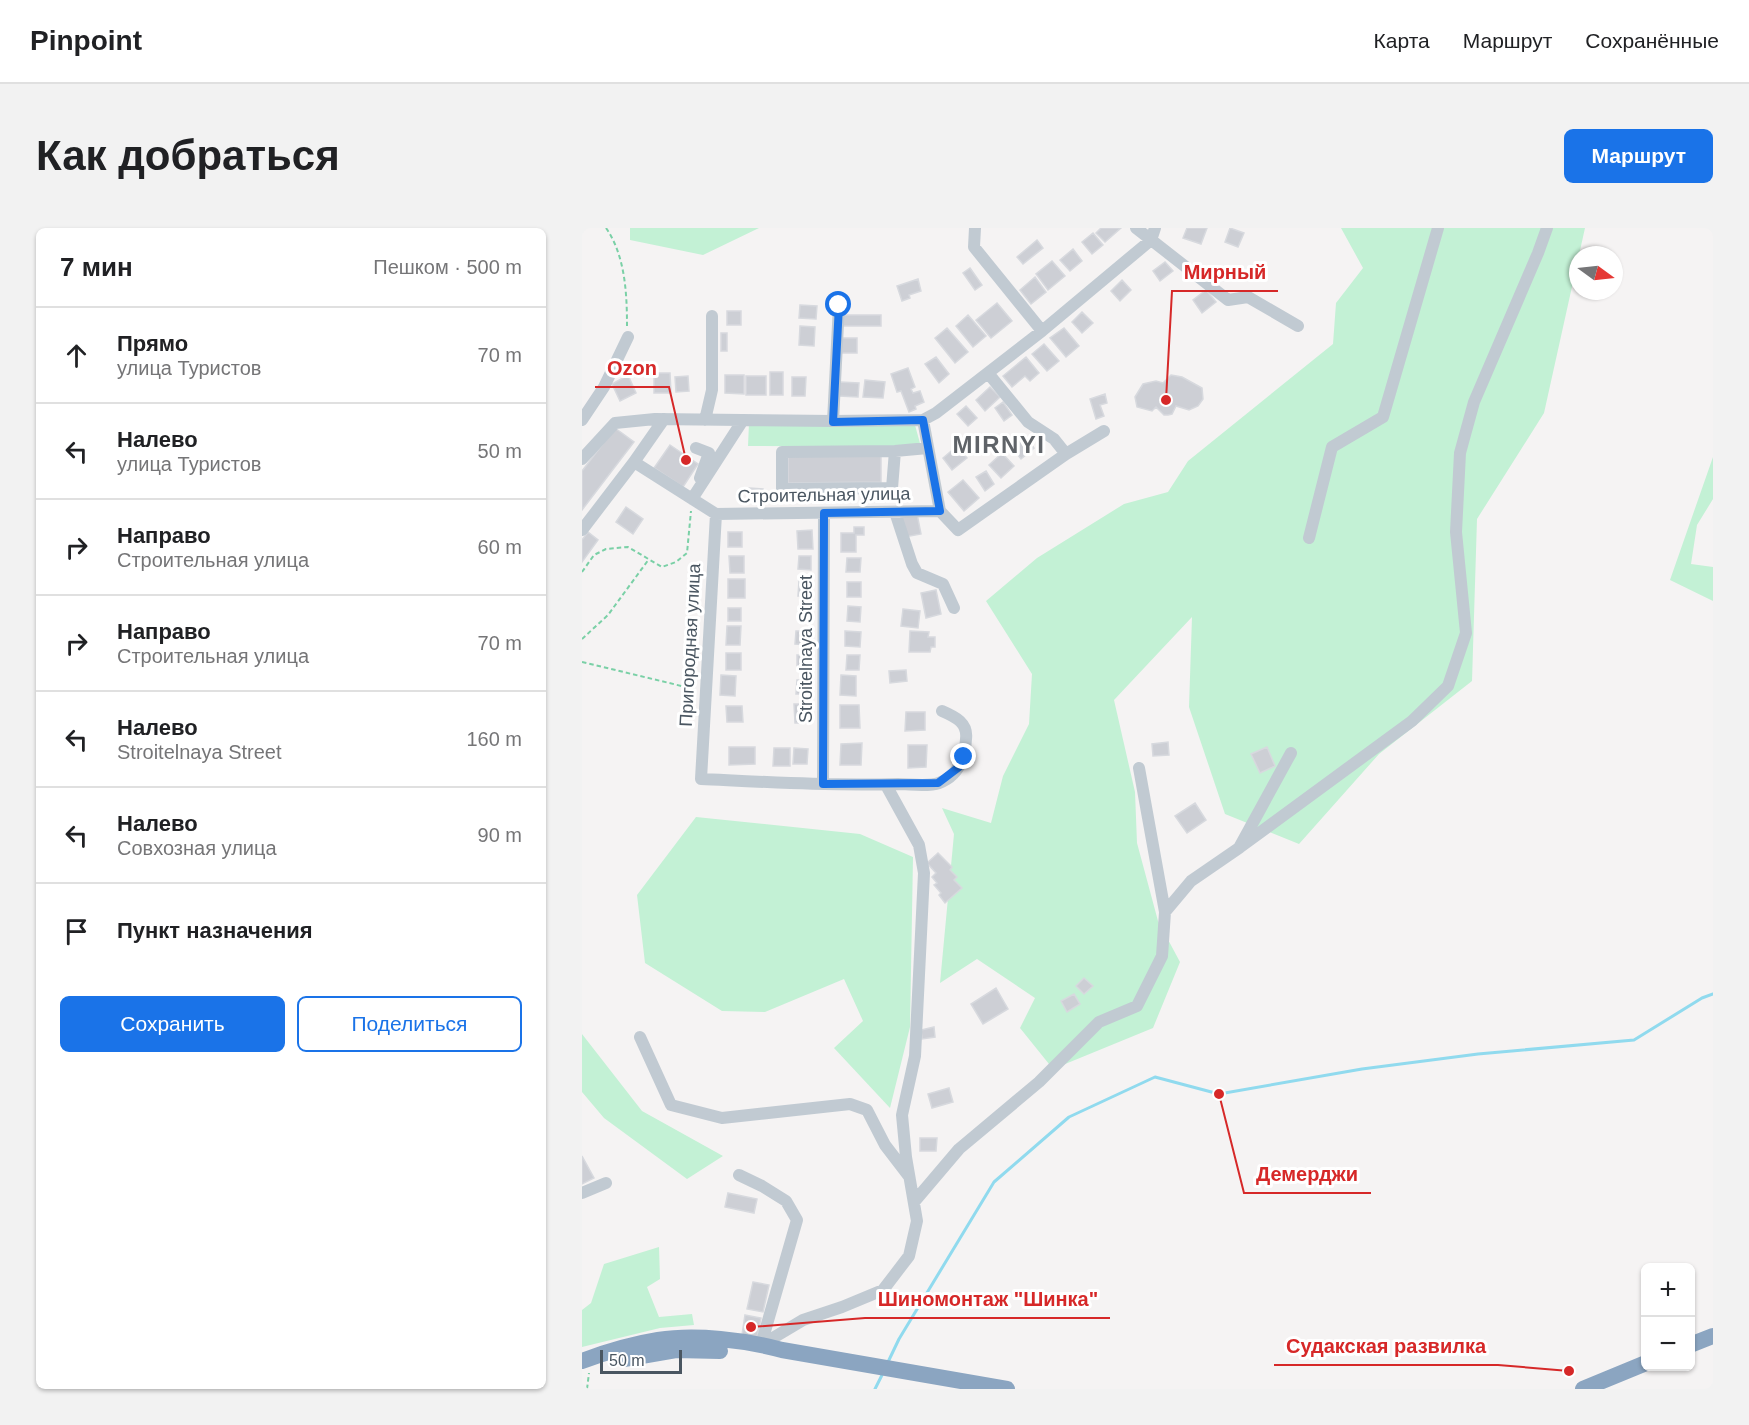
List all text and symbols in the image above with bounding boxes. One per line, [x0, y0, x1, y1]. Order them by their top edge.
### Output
text: Pinpoint [30, 25, 142, 56]
text: Карта [1374, 29, 1430, 52]
text: Маршрут [1463, 29, 1552, 52]
text: Сохранённые [1585, 29, 1719, 52]
button: Маршрут [1564, 129, 1713, 183]
text: Как добраться [36, 132, 340, 179]
north arrow [1569, 246, 1623, 300]
text: 7 мин [60, 252, 133, 282]
callout: Мирный [1172, 253, 1278, 291]
text: Пешком · 500 m [373, 256, 522, 278]
text: Мирный [1184, 261, 1266, 283]
route start [825, 291, 851, 317]
text: Прямо [117, 331, 188, 356]
icon: ahead [60, 339, 93, 372]
text: 70 m [478, 344, 522, 366]
callout: Ozon [595, 349, 669, 387]
text: улица Туристов [117, 357, 261, 379]
text: Ozon [607, 357, 657, 379]
text: Налево [117, 427, 198, 452]
district label: MIRNYI [953, 431, 1046, 458]
icon: left [60, 435, 93, 468]
text: 50 m [478, 440, 522, 462]
text: улица Туристов [117, 453, 261, 475]
street label: Строительная улица [737, 483, 912, 507]
text: Направо [117, 523, 211, 548]
icon: right [60, 531, 93, 564]
text: 60 m [478, 536, 522, 558]
text: Строительная улица [117, 549, 309, 571]
street label: Пригородная улица [676, 562, 704, 727]
street label: Stroitelnaya Street [796, 575, 816, 723]
text: Направо [117, 619, 211, 644]
icon: right [60, 627, 93, 660]
text: 70 m [478, 632, 522, 654]
text: Строительная улица [117, 645, 309, 667]
text: Налево [117, 715, 198, 740]
icon: left [60, 723, 93, 756]
text: 160 m [466, 728, 522, 750]
text: Stroitelnaya Street [117, 741, 282, 763]
route end [950, 743, 976, 769]
text: Налево [117, 811, 198, 836]
icon: left [60, 819, 93, 852]
text: 90 m [478, 824, 522, 846]
text: Совхозная улица [117, 837, 277, 859]
icon: arrive [60, 915, 93, 948]
text: Пункт назначения [117, 918, 313, 943]
button: Сохранить [60, 996, 285, 1052]
button: Поделиться [297, 996, 522, 1052]
callout: Демерджи [1244, 1155, 1371, 1193]
text: Демерджи [1256, 1163, 1358, 1185]
map controls [1641, 1263, 1695, 1371]
button: + [1641, 1263, 1695, 1317]
callout: Шиномонтаж "Шинка" [865, 1280, 1110, 1318]
text: Шиномонтаж "Шинка" [878, 1288, 1098, 1310]
button: − [1641, 1317, 1695, 1371]
callout: Судакская развилка [1274, 1327, 1498, 1365]
text: Судакская развилка [1286, 1335, 1487, 1357]
scale bar [600, 1347, 682, 1374]
text: 50 m [609, 1352, 645, 1369]

